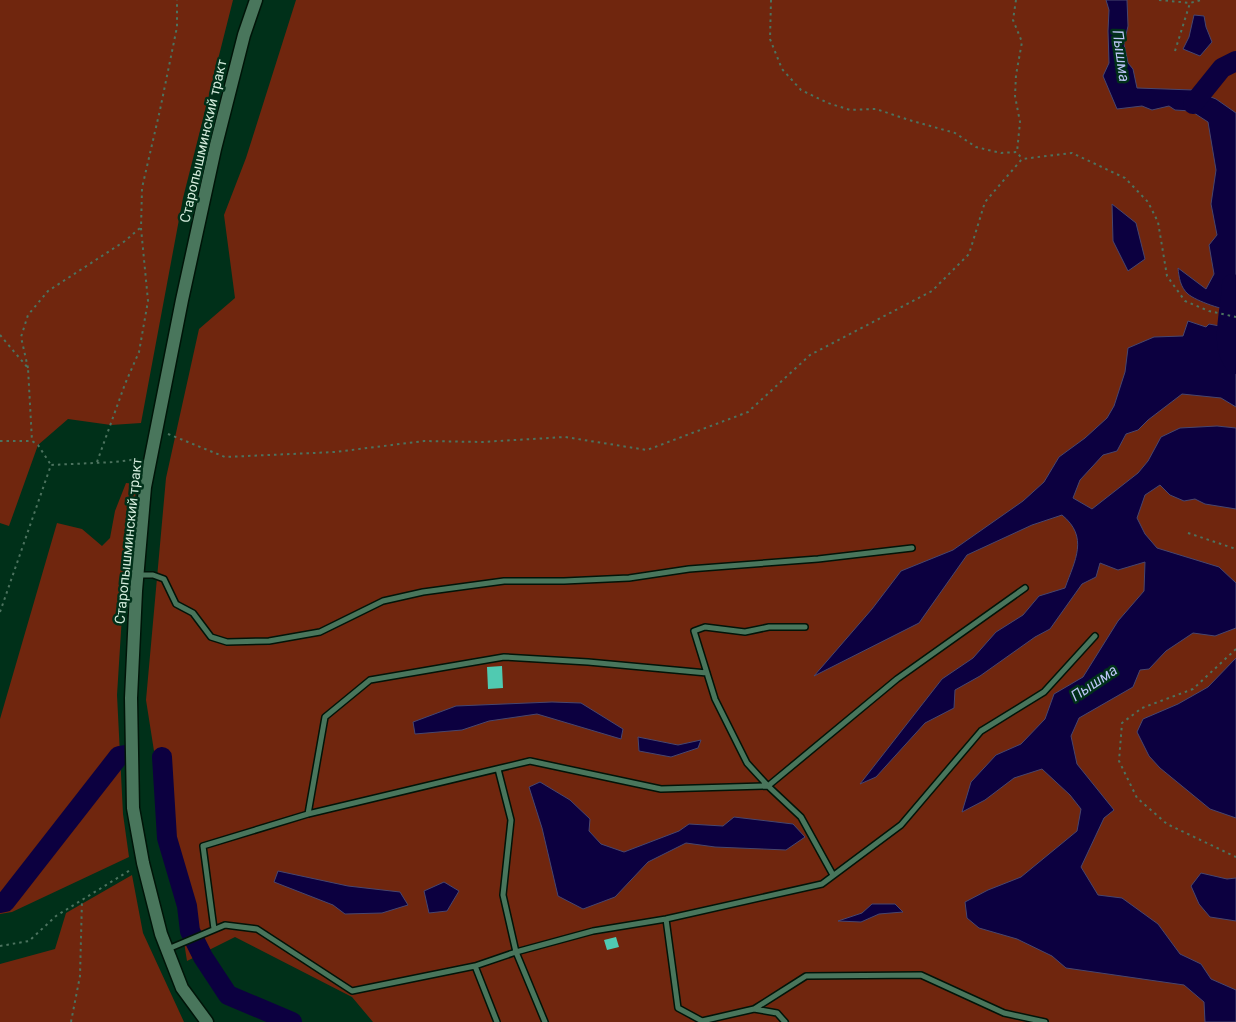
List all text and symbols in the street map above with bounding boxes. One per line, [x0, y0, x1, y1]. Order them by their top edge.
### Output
water label: Пышма [1108, 29, 1134, 83]
street label: Старопышминский тракт [176, 58, 230, 224]
street label: Старопышминский тракт [111, 457, 145, 625]
water label: Пышма [1067, 661, 1121, 705]

